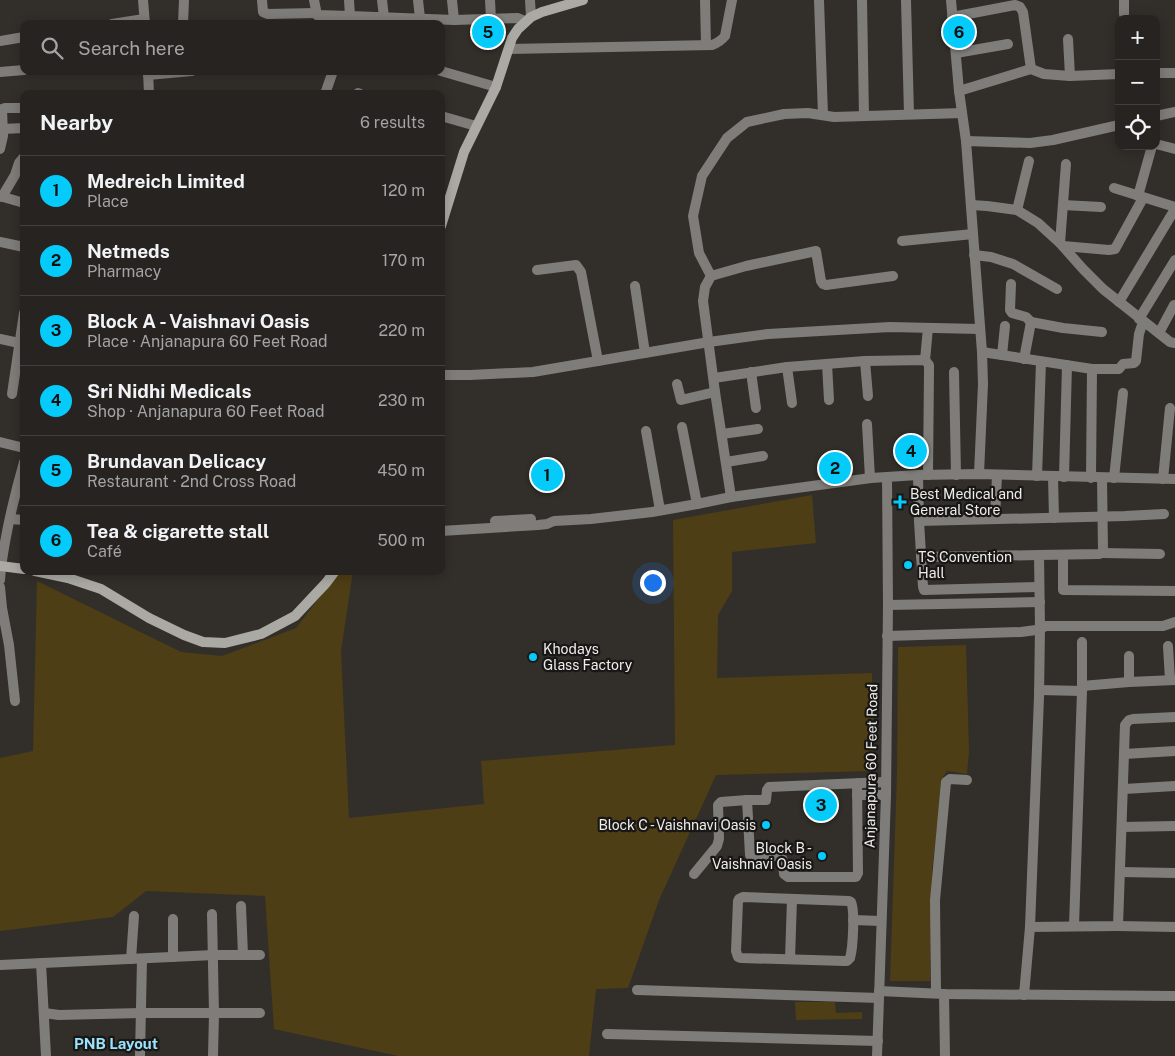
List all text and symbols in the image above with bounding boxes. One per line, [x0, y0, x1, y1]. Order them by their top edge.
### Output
pin: 5 [472, 13, 504, 51]
pin: 6 [943, 13, 975, 51]
map controls [1115, 15, 1160, 150]
button: + [1115, 15, 1160, 60]
search box [20, 20, 445, 75]
icon: search [38, 34, 66, 62]
text: Search here [78, 37, 185, 59]
button: − [1115, 60, 1160, 105]
button: locate [1115, 105, 1160, 150]
text: Nearby [40, 110, 113, 135]
text: 6 results [360, 113, 425, 132]
text: Medreich Limited [87, 170, 245, 192]
text: 1 [53, 181, 59, 200]
text: 120 m [381, 181, 425, 200]
text: Place [87, 192, 129, 211]
text: Netmeds [87, 240, 170, 262]
text: 2 [51, 251, 61, 270]
text: 170 m [382, 251, 425, 270]
text: Pharmacy [87, 262, 161, 281]
text: Block A - Vaishnavi Oasis [87, 310, 309, 332]
text: 3 [51, 321, 61, 340]
text: 220 m [378, 321, 425, 340]
text: Place · Anjanapura 60 Feet Road [87, 332, 328, 351]
text: Sri Nidhi Medicals [87, 380, 252, 402]
text: 4 [51, 391, 61, 410]
text: 230 m [378, 391, 425, 410]
text: Shop · Anjanapura 60 Feet Road [87, 402, 325, 421]
pin: 4 [895, 432, 927, 470]
pin: 2 [819, 449, 851, 487]
text: Brundavan Delicacy [87, 450, 266, 472]
pin: 1 [531, 456, 563, 494]
text: 5 [51, 461, 61, 480]
text: 450 m [377, 461, 425, 480]
text: Restaurant · 2nd Cross Road [87, 472, 296, 491]
place label: Best Medical and General Store [910, 486, 1022, 518]
marker: Best Medical and General Store [894, 496, 906, 508]
text: Tea & cigarette stall [87, 520, 269, 542]
text: 6 [51, 531, 61, 550]
text: 500 m [378, 531, 425, 550]
text: Café [87, 542, 122, 561]
place label: TS Convention Hall [918, 549, 1012, 581]
marker: TS Convention Hall [902, 559, 914, 571]
your location [640, 570, 666, 596]
place label: Khodays Glass Factory [543, 641, 633, 673]
marker: Khodays Glass Factory [527, 651, 539, 663]
street label: Anjanapura 60 Feet Road [862, 684, 880, 848]
pin: 3 [805, 786, 837, 824]
place label: Block C - Vaishnavi Oasis [598, 817, 756, 833]
marker: Block C - Vaishnavi Oasis [760, 819, 772, 831]
place label: Block B - Vaishnavi Oasis [712, 840, 812, 872]
marker: Block B - Vaishnavi Oasis [816, 850, 828, 862]
district label: PNB Layout [74, 1035, 158, 1052]

